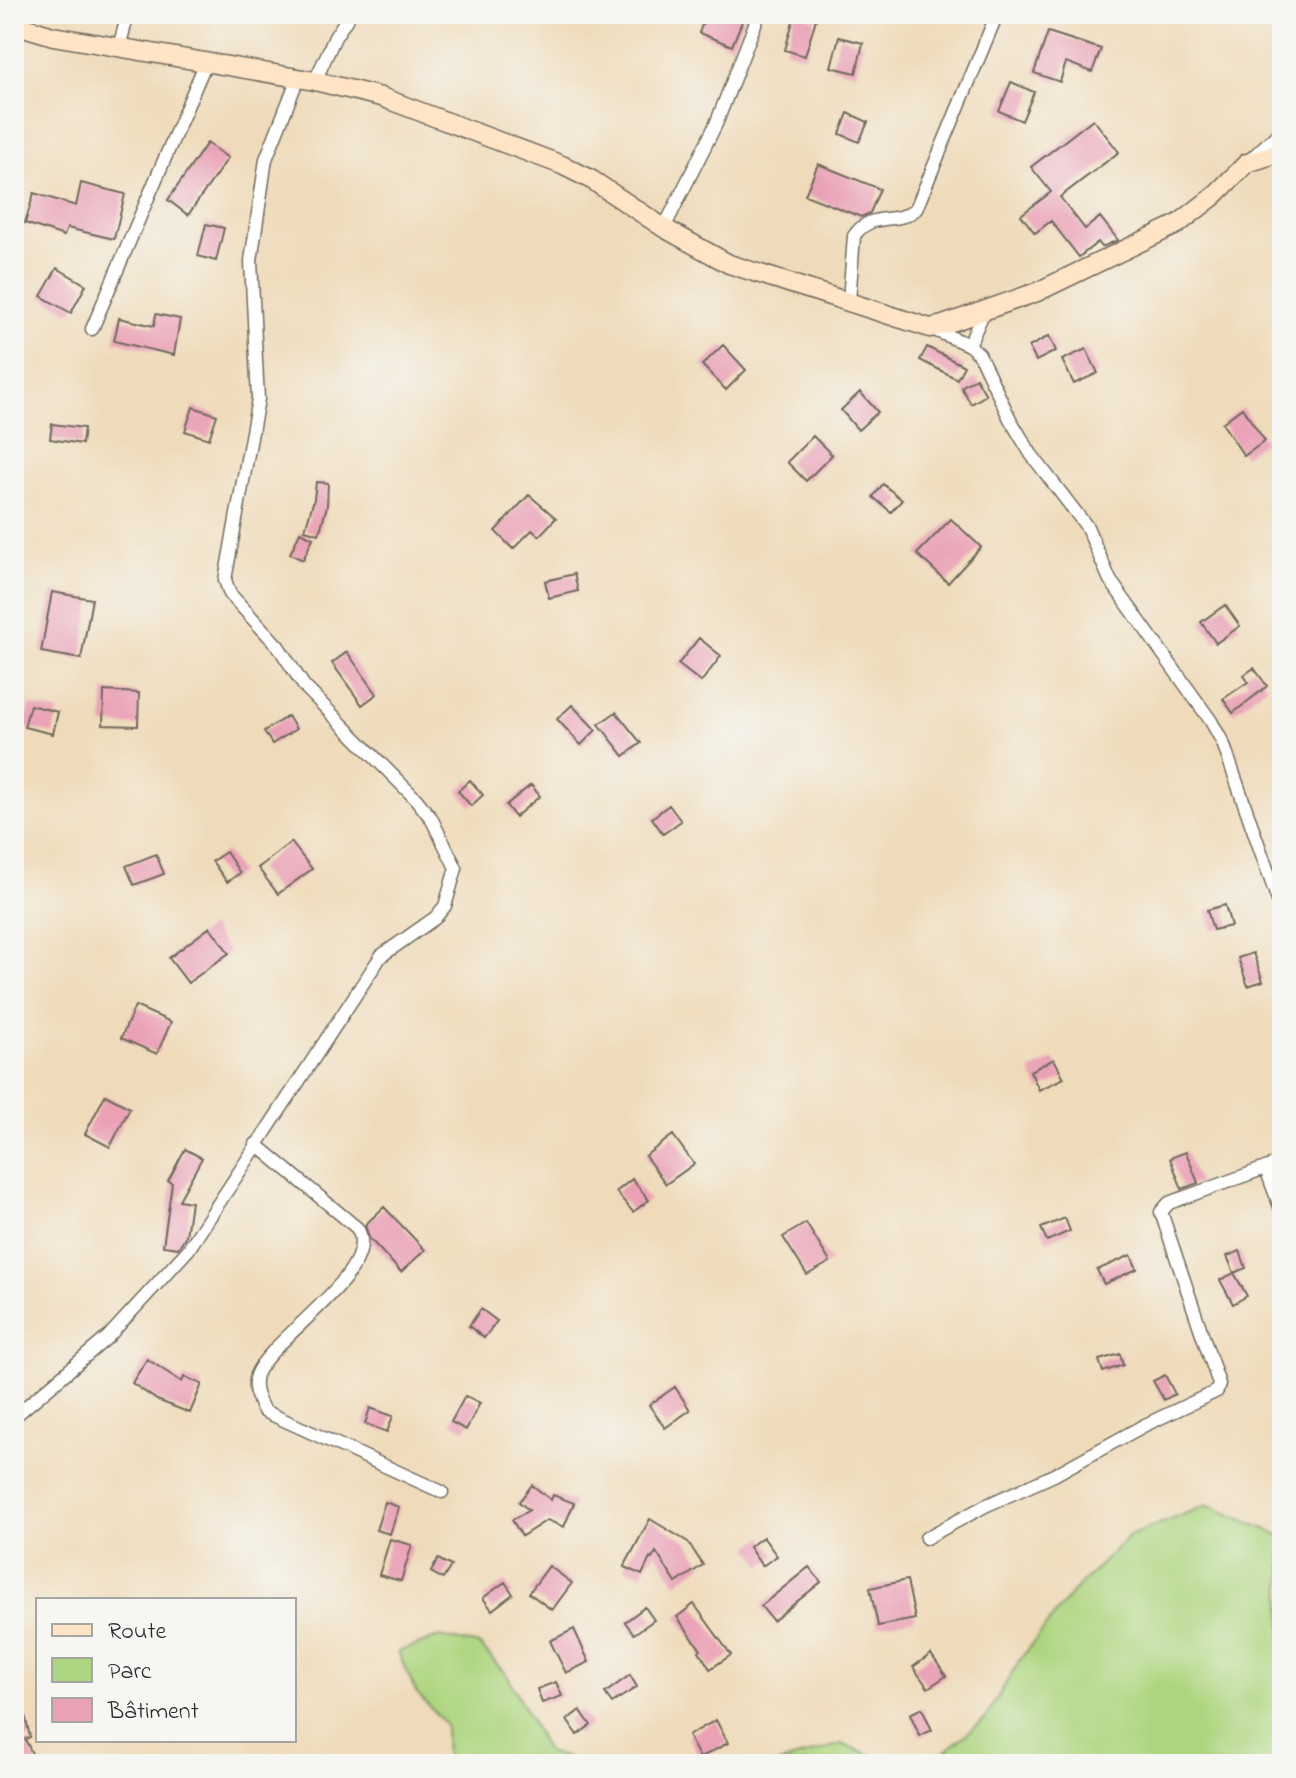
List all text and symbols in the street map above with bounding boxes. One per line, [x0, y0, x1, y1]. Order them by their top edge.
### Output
legend [36, 1598, 296, 1742]
text: Route [108, 1615, 166, 1650]
text: Parc [108, 1655, 152, 1690]
text: Bâtiment [107, 1695, 199, 1730]

